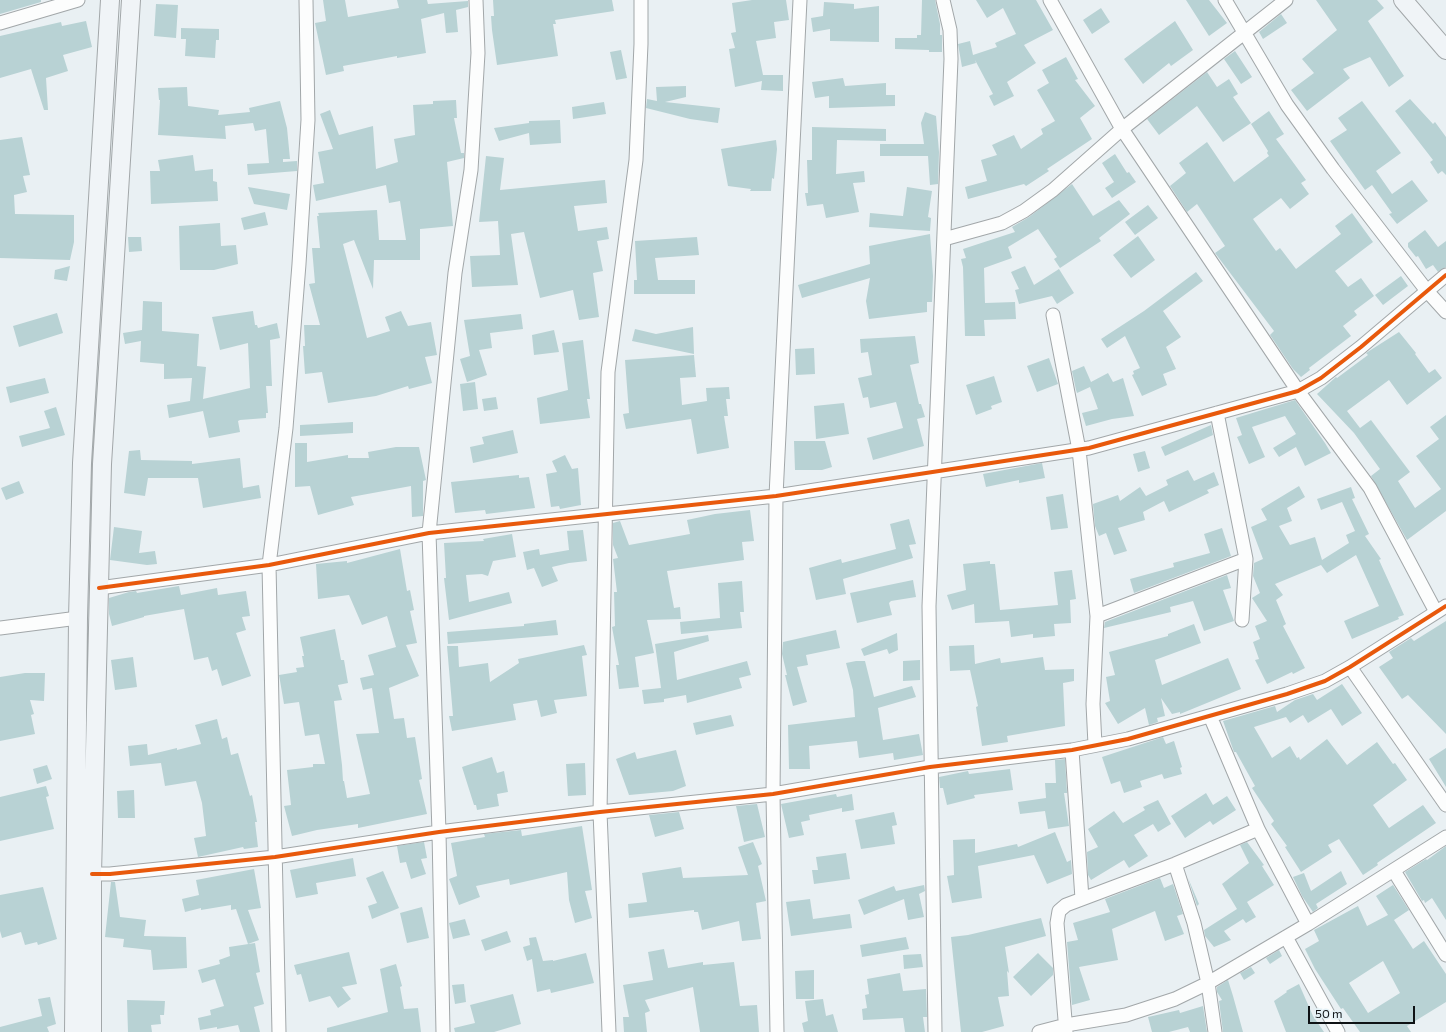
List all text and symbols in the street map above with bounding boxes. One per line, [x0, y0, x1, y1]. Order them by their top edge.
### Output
scale bar [1310, 998, 1417, 1024]
text: 50 m [1315, 1006, 1343, 1020]

